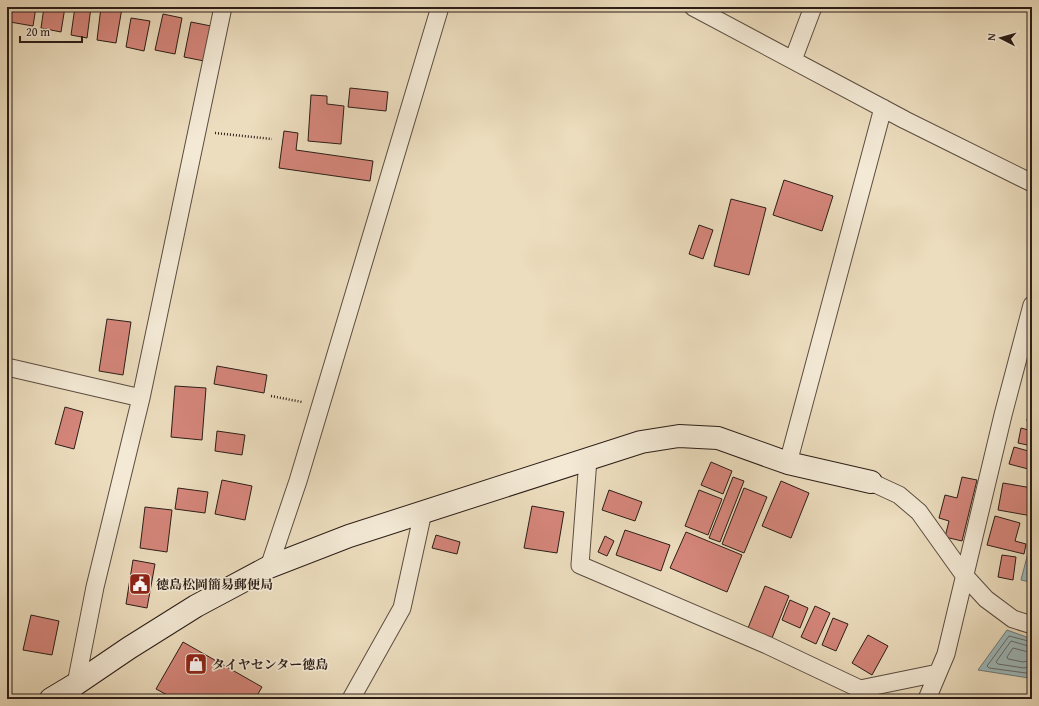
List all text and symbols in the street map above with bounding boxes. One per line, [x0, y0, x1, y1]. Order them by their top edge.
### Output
scale bar [20, 18, 82, 44]
north arrow [981, 18, 1021, 58]
text: 20 m [26, 23, 50, 40]
text: N [983, 32, 999, 41]
public building icon: 徳島松岡簡易郵便局 [127, 571, 153, 597]
place label: 徳島松岡簡易郵便局 [156, 575, 273, 594]
shop icon: タイヤセンター徳島 [183, 651, 209, 677]
place label: タイヤセンター徳島 [212, 655, 328, 674]

